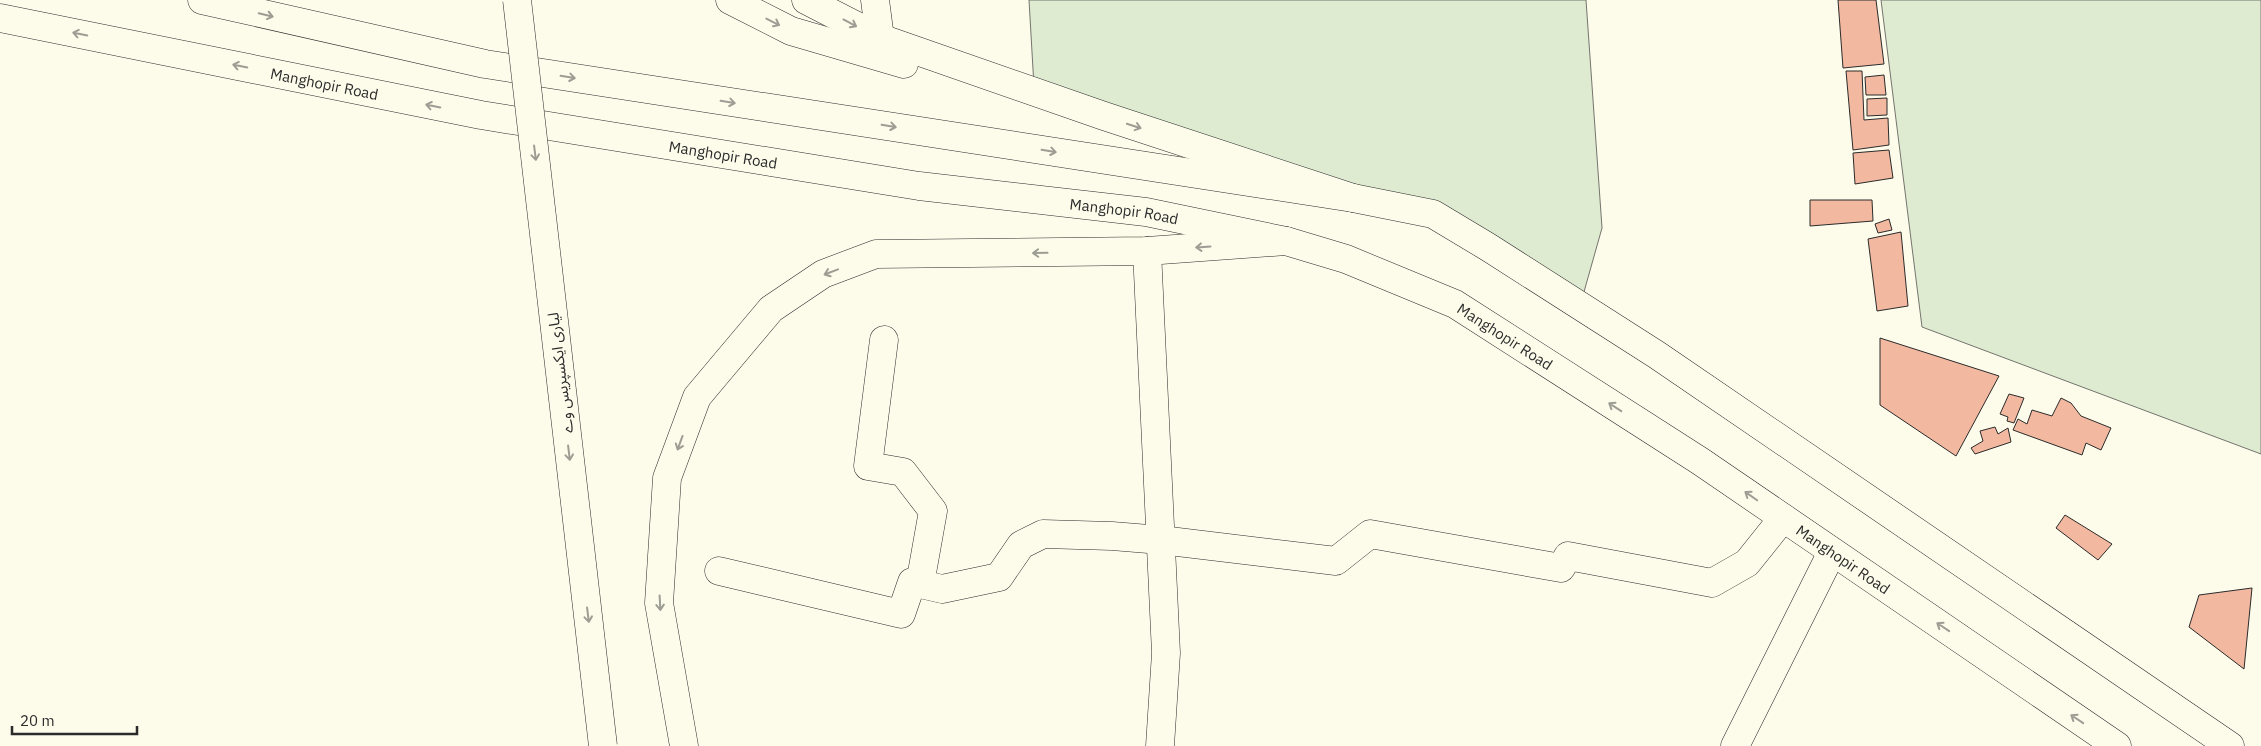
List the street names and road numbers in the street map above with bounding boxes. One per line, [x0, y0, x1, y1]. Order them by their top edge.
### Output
street label: Manghopir Road [269, 63, 380, 104]
street label: Manghopir Road [668, 136, 779, 172]
street label: Manghopir Road [1069, 194, 1180, 228]
street label: Manghopir Road [1454, 299, 1556, 374]
street label: لیاری ایکسپریس وے [543, 311, 578, 435]
street label: Manghopir Road [1793, 520, 1894, 598]

